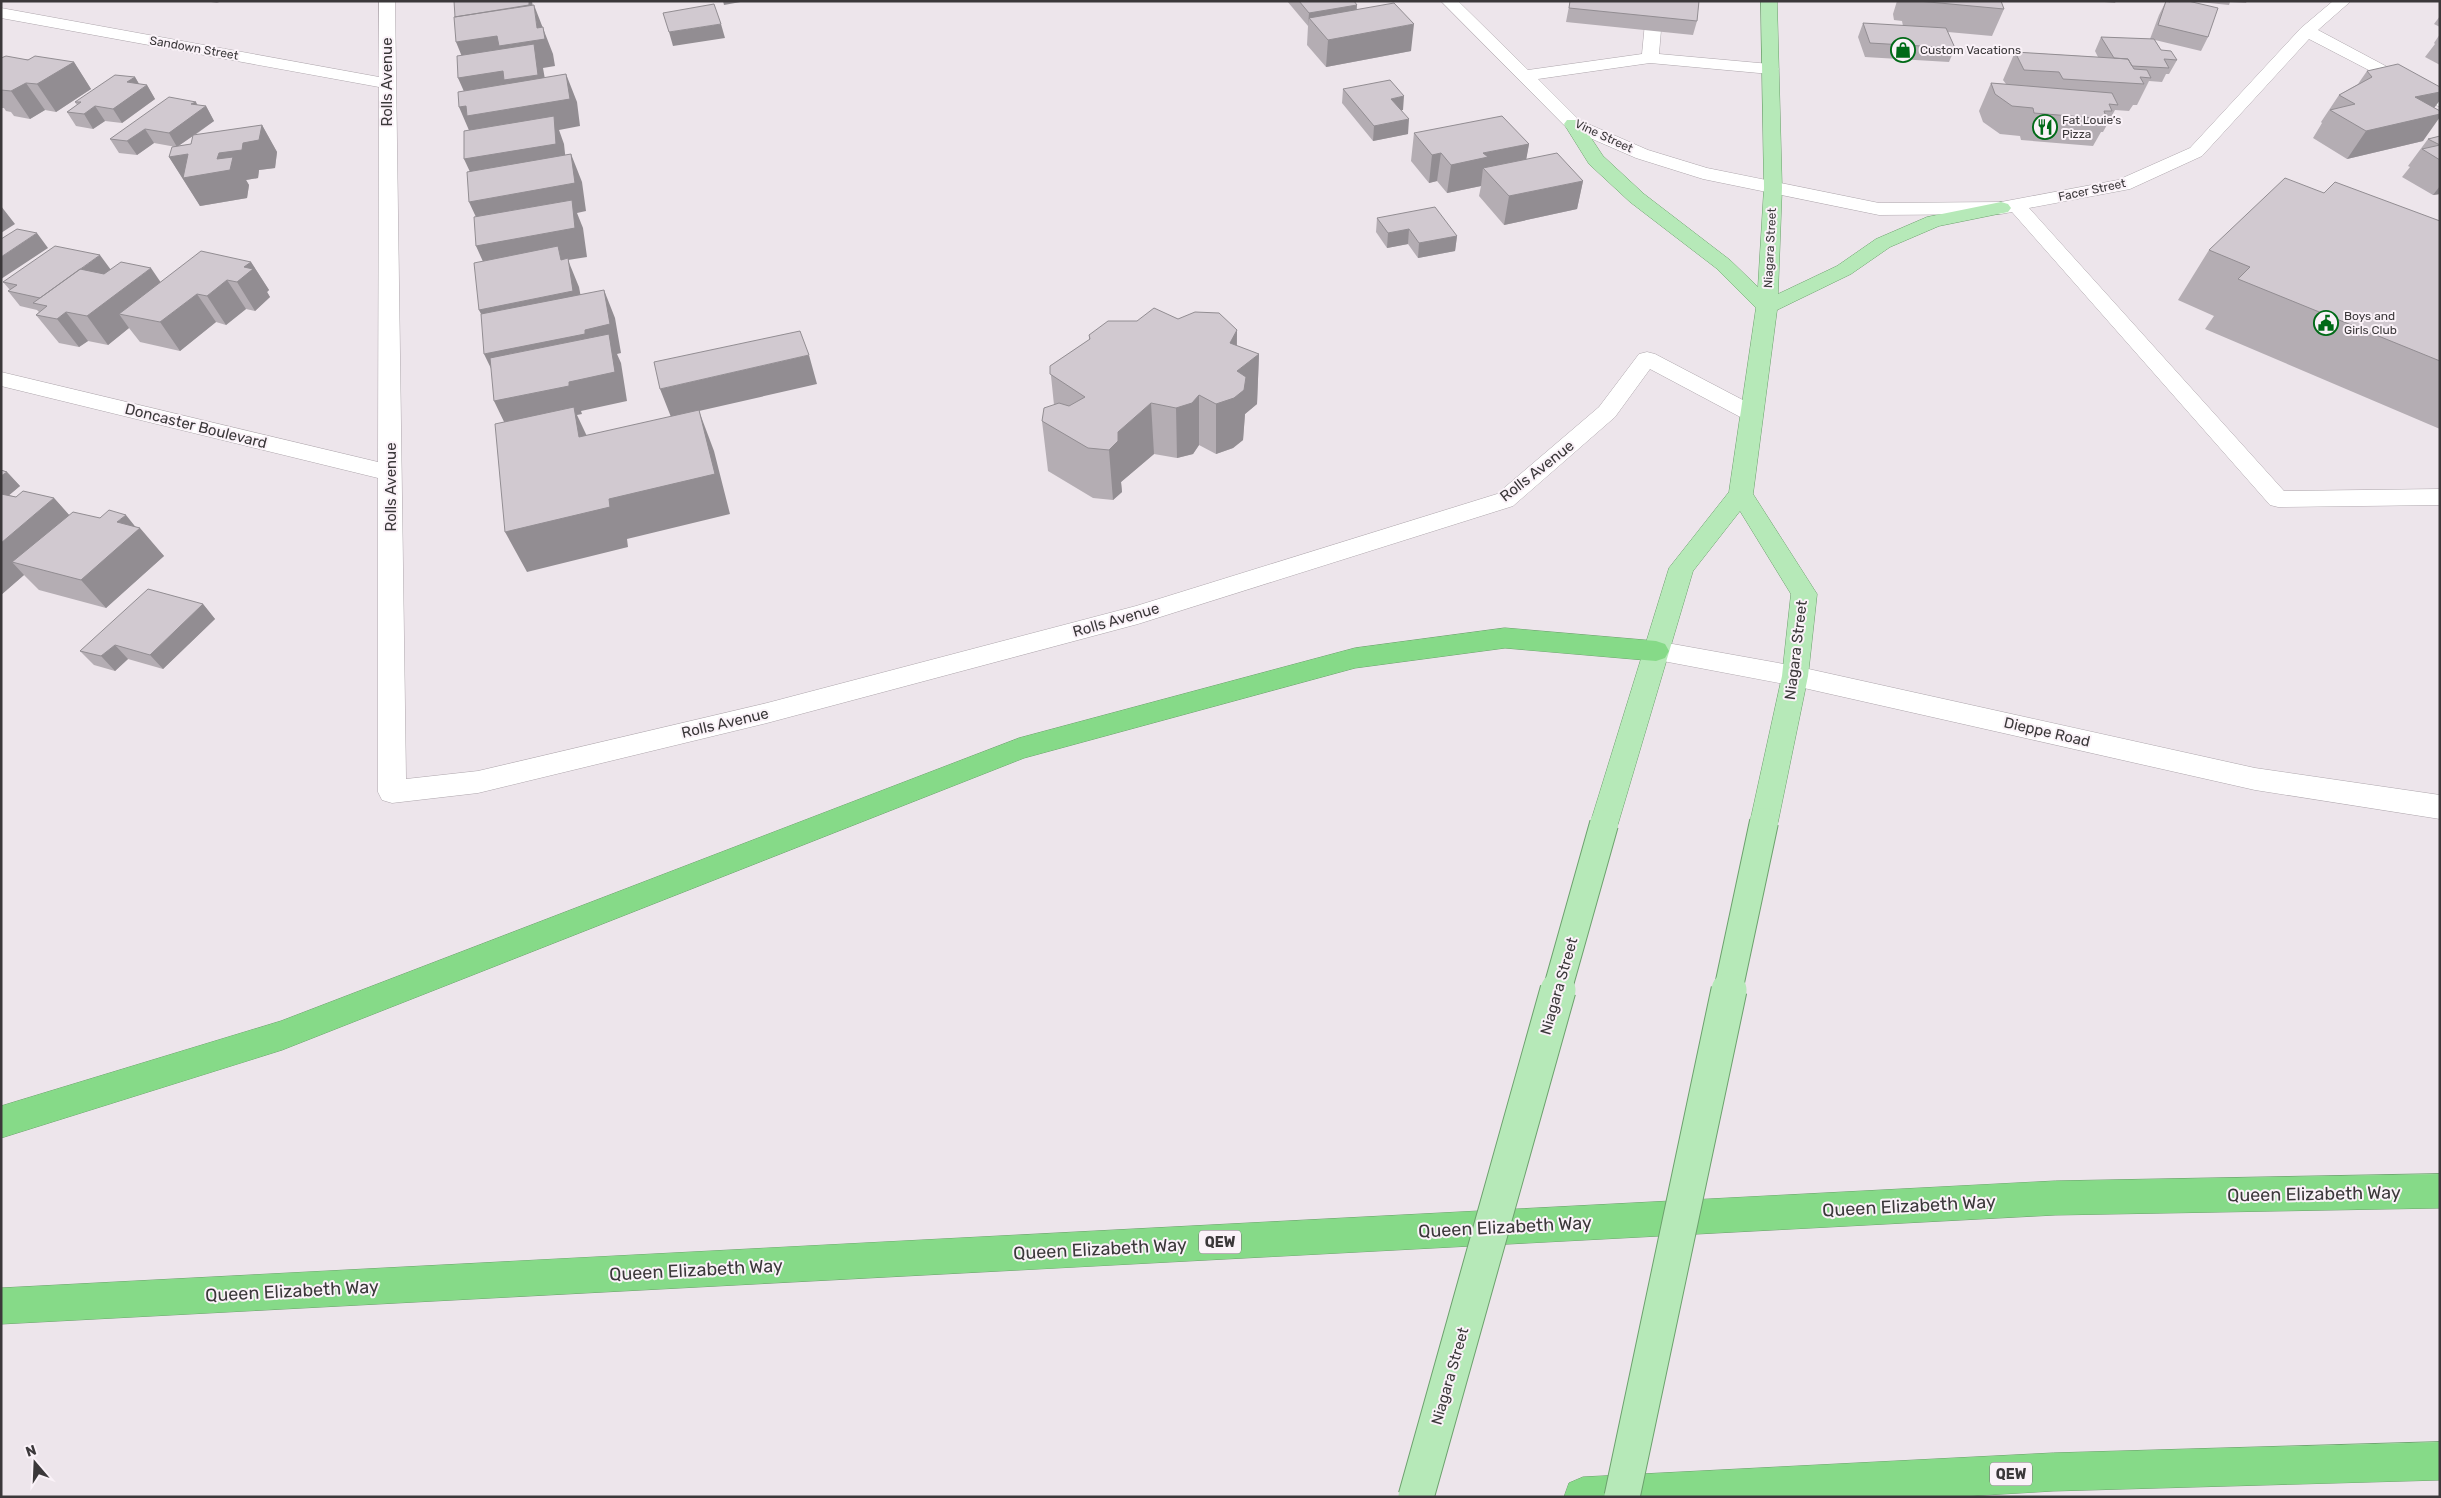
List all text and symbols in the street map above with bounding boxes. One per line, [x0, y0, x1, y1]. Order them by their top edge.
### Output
street label: Sandown Street [149, 33, 240, 63]
street label: Rolls Avenue [378, 37, 396, 127]
shop icon: Custom Vacations [1890, 37, 1916, 63]
place label: Custom Vacations [1920, 43, 2021, 57]
place label: Fat Louie’s Pizza [2062, 113, 2121, 141]
restaurant icon: Fat Louie’s Pizza [2032, 114, 2058, 140]
street label: Vine Street [1573, 116, 1635, 156]
street label: Facer Street [2057, 176, 2127, 204]
street label: Niagara Street [1761, 207, 1779, 288]
place label: Boys and Girls Club [2344, 309, 2397, 337]
public building icon: Boys and Girls Club [2313, 310, 2339, 336]
street label: Doncaster Boulevard [123, 400, 269, 452]
street label: Rolls Avenue [1496, 436, 1578, 506]
street label: Rolls Avenue [382, 442, 400, 532]
street label: Rolls Avenue [1071, 599, 1161, 641]
street label: Niagara Street [1781, 599, 1811, 701]
street label: Rolls Avenue [680, 704, 770, 742]
street label: Dieppe Road [2002, 713, 2092, 751]
street label: Niagara Street [1537, 935, 1582, 1037]
street label: Queen Elizabeth Way [2227, 1181, 2401, 1207]
street label: Queen Elizabeth Way [1822, 1190, 1996, 1222]
street label: Queen Elizabeth Way [1418, 1211, 1592, 1243]
road number: QEW [1199, 1230, 1241, 1254]
street label: Queen Elizabeth Way [1013, 1233, 1187, 1265]
street label: Queen Elizabeth Way [609, 1254, 783, 1286]
street label: Queen Elizabeth Way [205, 1275, 379, 1307]
street label: Niagara Street [1428, 1325, 1473, 1427]
north arrow [10, 1438, 60, 1488]
text: N [23, 1442, 38, 1461]
road number: QEW [1990, 1462, 2032, 1486]

